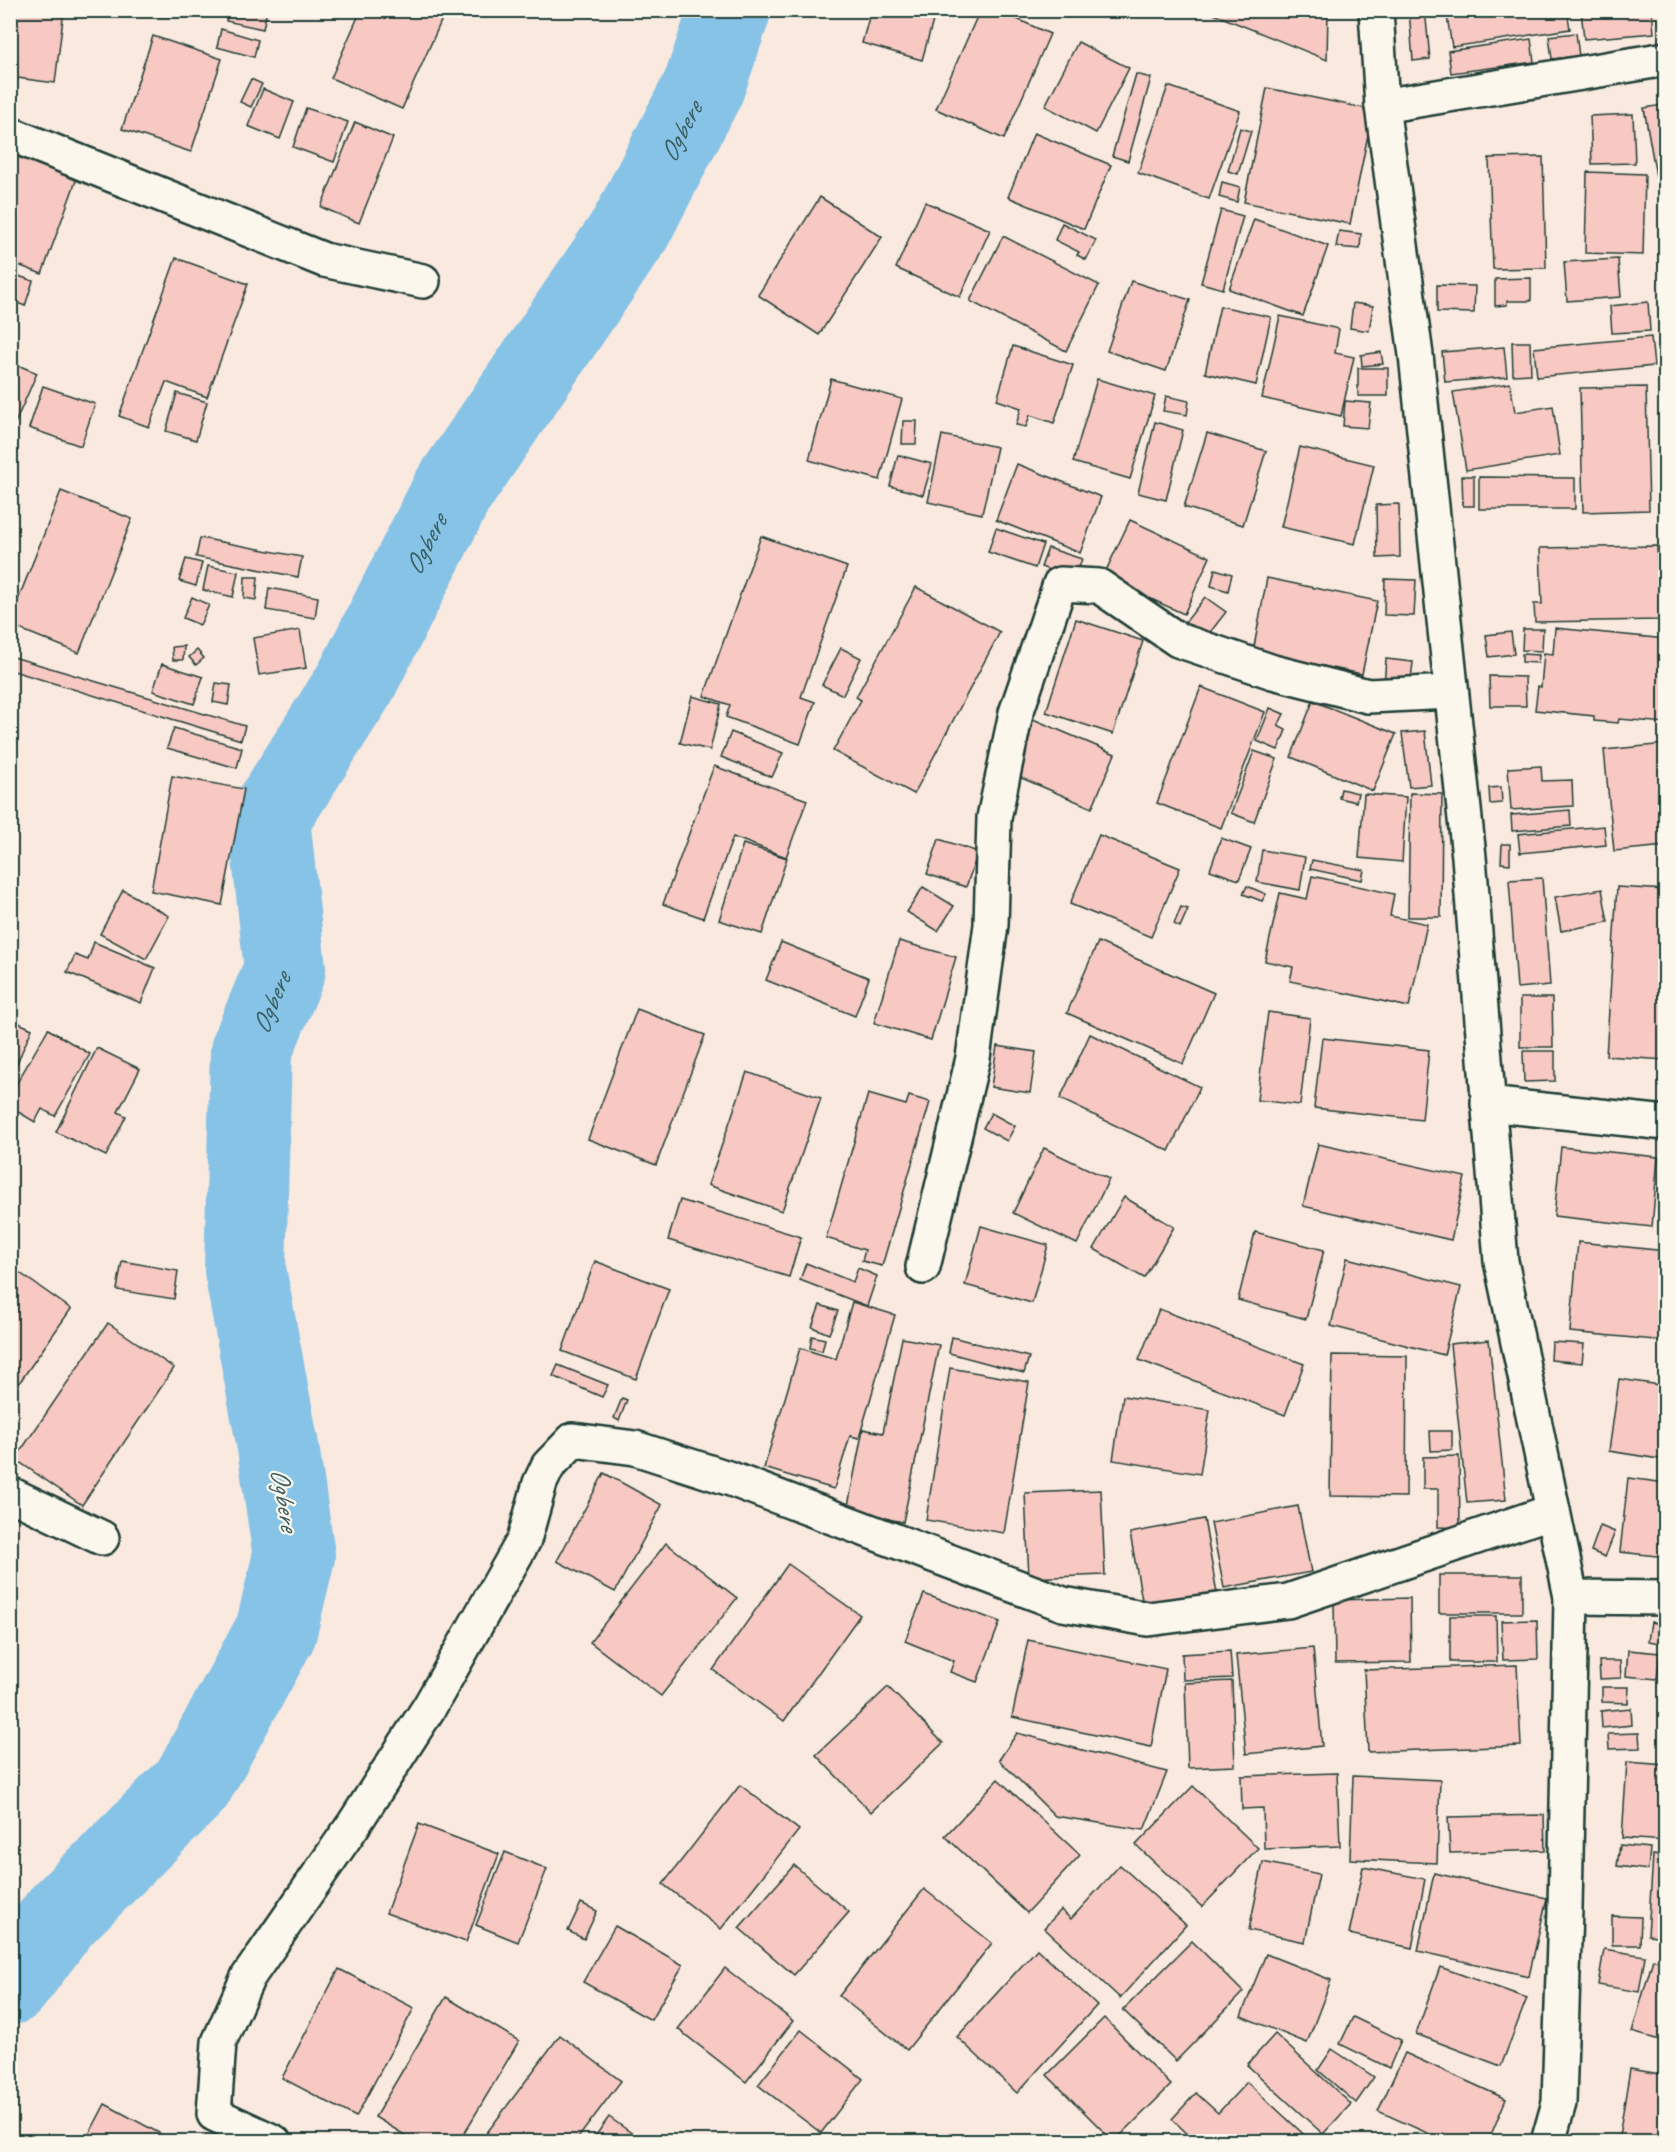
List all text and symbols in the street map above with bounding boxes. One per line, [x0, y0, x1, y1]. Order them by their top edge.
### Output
water label: Ogbere [651, 92, 712, 167]
water label: Ogbere [396, 505, 457, 580]
water label: Ogbere [243, 964, 300, 1038]
water label: Ogbere [263, 1465, 308, 1537]

